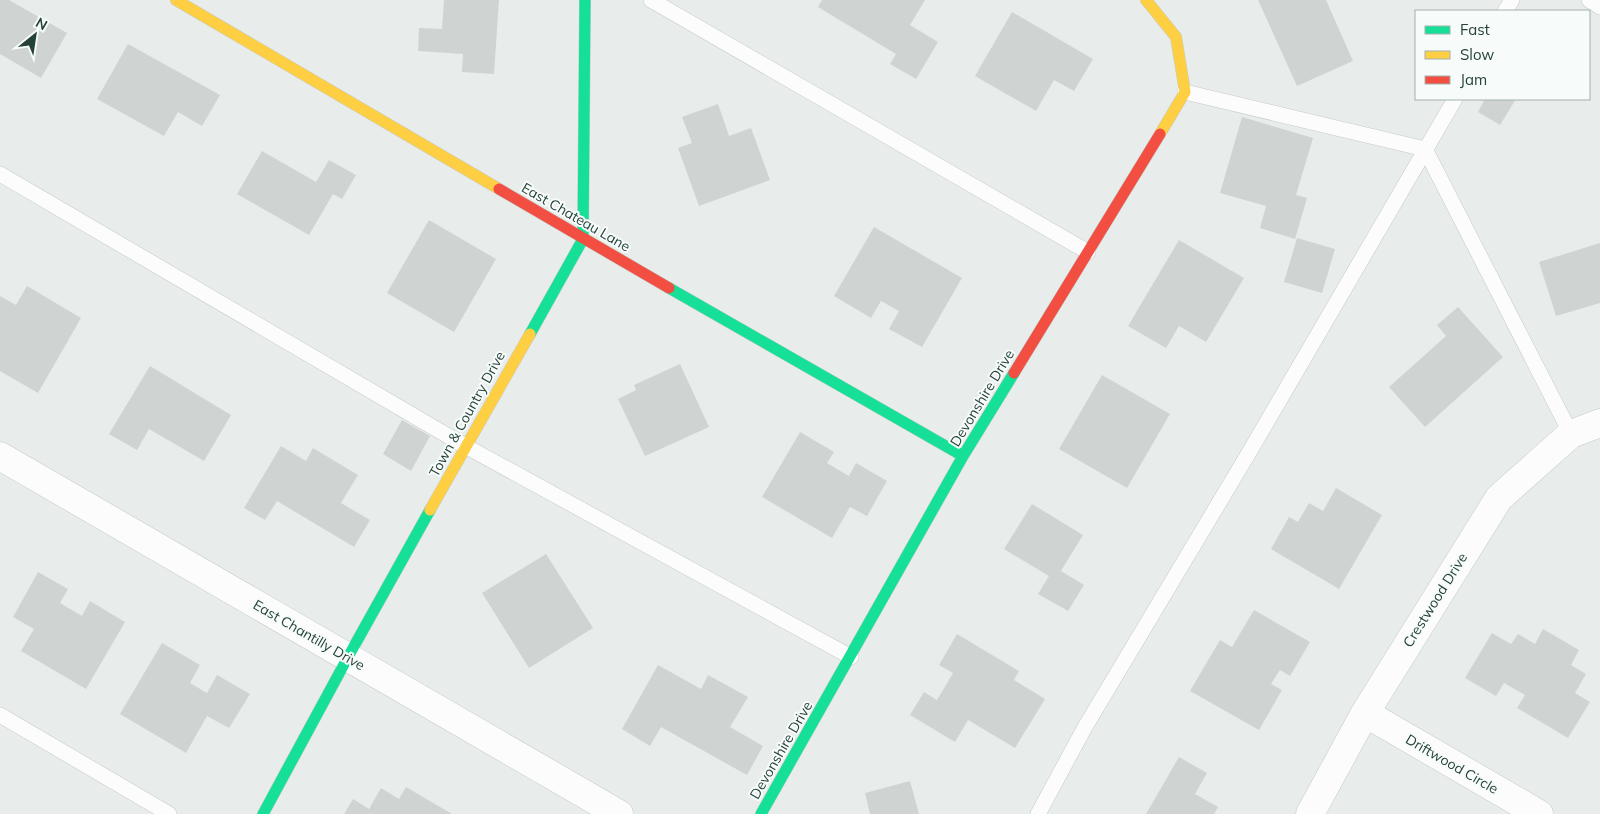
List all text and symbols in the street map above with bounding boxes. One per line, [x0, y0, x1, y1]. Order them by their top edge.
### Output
north arrow [10, 10, 60, 60]
legend [1415, 10, 1590, 100]
text: N [32, 13, 51, 34]
text: Fast [1460, 20, 1490, 39]
text: Slow [1460, 45, 1494, 64]
text: Jam [1460, 70, 1487, 89]
street label: East Chateau Lane [518, 179, 634, 255]
street label: Devonshire Drive [946, 346, 1018, 450]
street label: Town & Country Drive [425, 348, 509, 480]
street label: Crestwood Drive [1399, 549, 1471, 651]
street label: East Chantilly Drive [250, 596, 368, 674]
street label: Devonshire Drive [746, 698, 816, 802]
street label: Driftwood Circle [1402, 730, 1502, 798]

